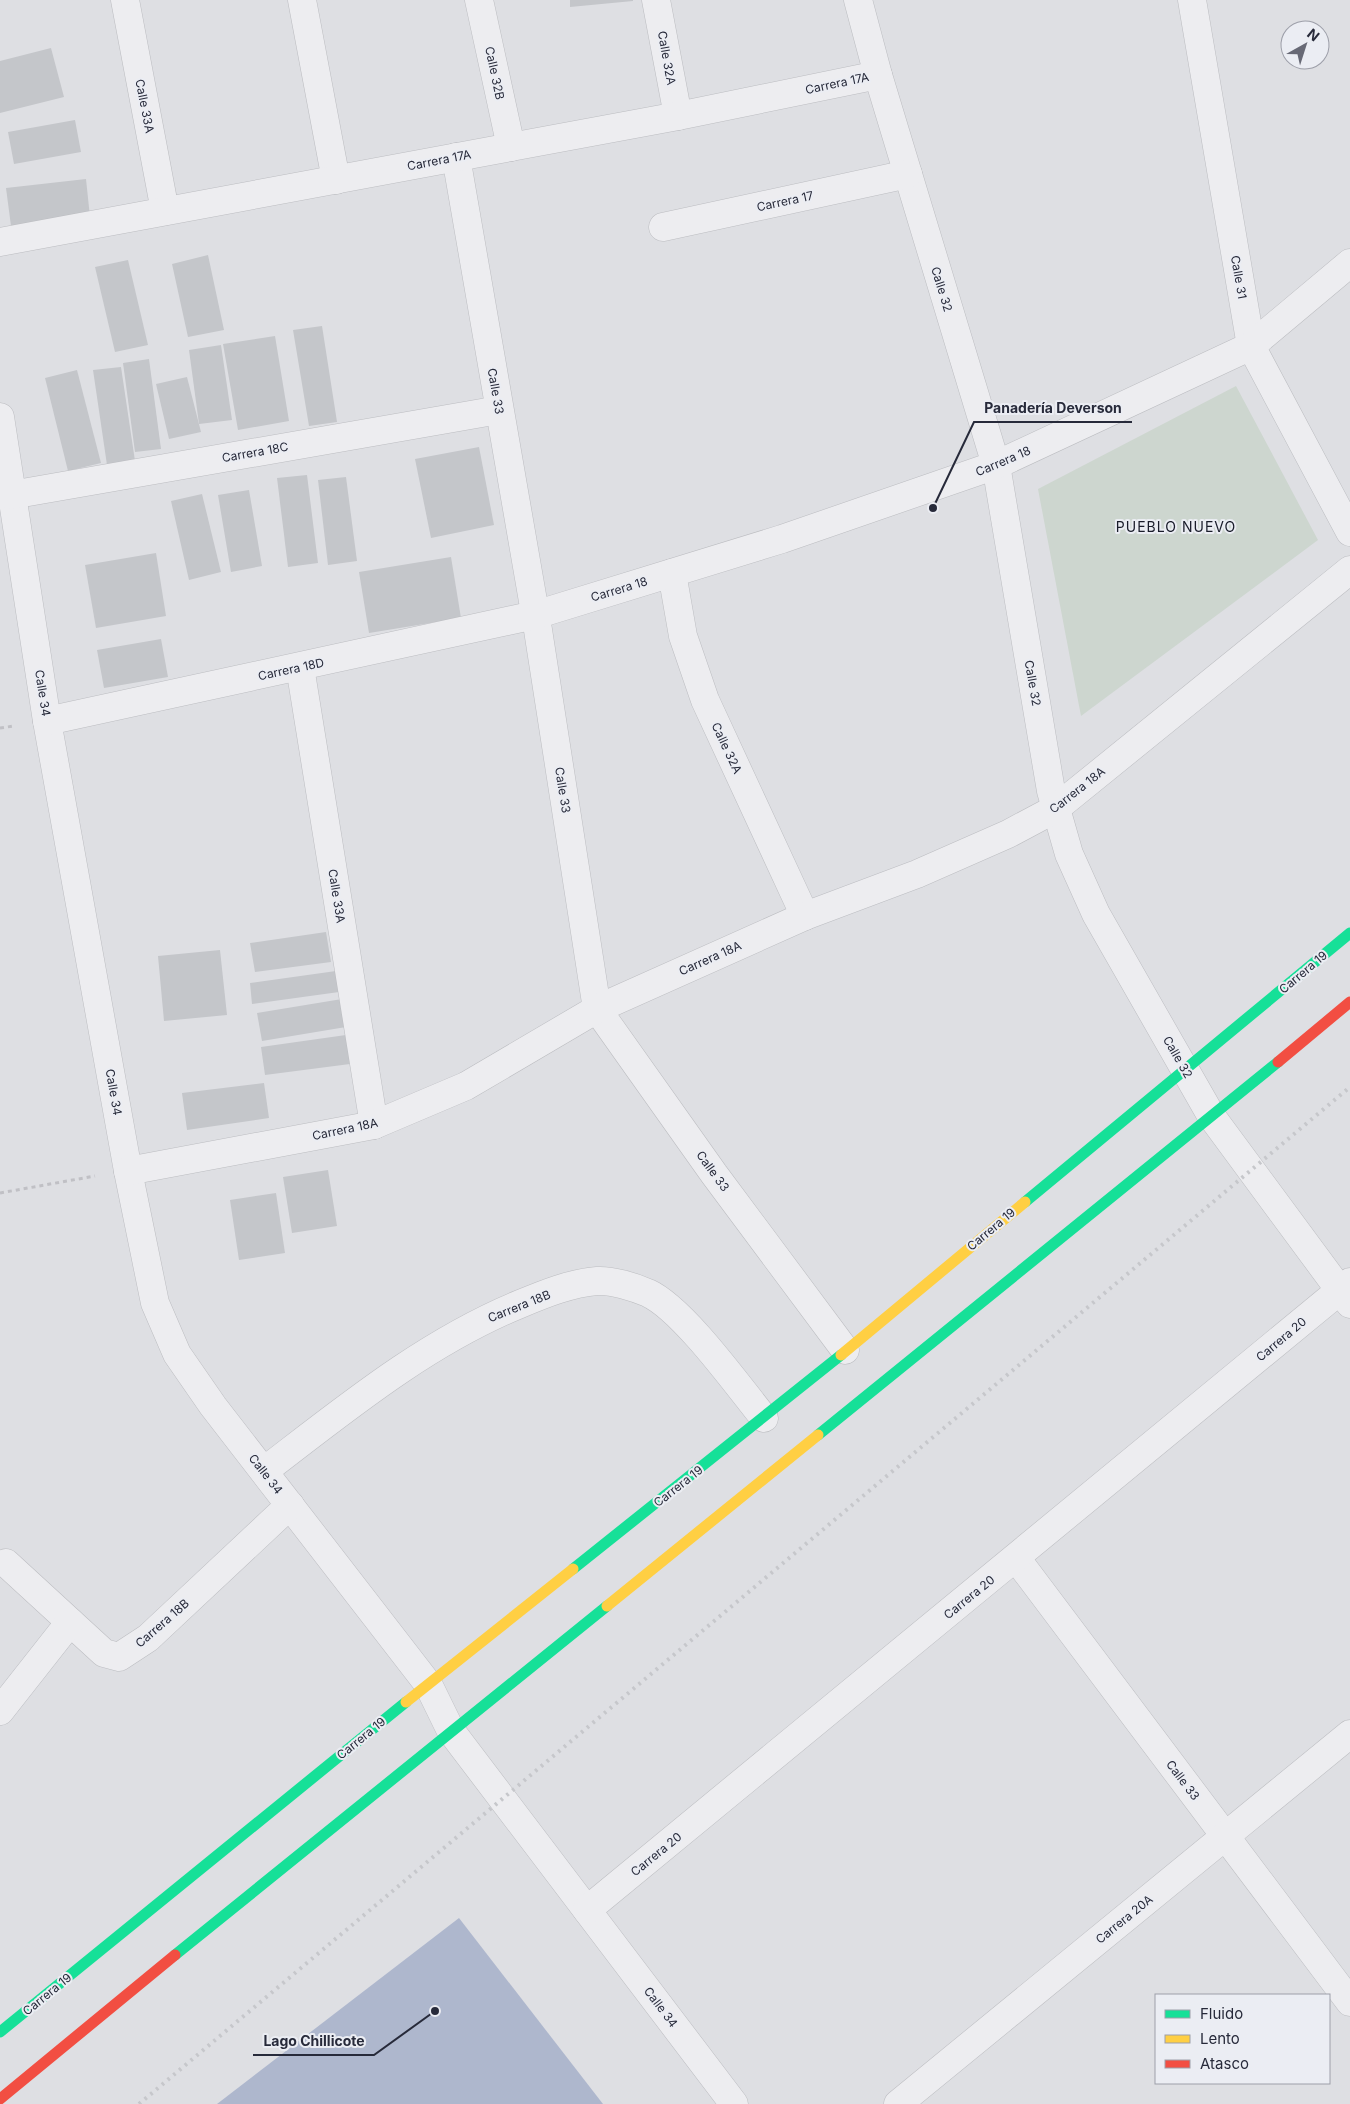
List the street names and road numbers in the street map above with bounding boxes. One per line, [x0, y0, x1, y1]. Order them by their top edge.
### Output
street label: Calle 32A [655, 30, 679, 86]
street label: Calle 32B [482, 45, 508, 101]
street label: Carrera 17A [804, 69, 870, 97]
street label: Calle 33A [132, 78, 158, 134]
street label: Carrera 17A [406, 146, 472, 174]
street label: Carrera 17 [755, 188, 815, 214]
street label: Calle 31 [1228, 254, 1250, 300]
street label: Calle 32 [928, 265, 956, 313]
street label: Calle 33 [485, 367, 507, 415]
street label: Carrera 18C [221, 439, 290, 465]
street label: Carrera 18 [973, 443, 1033, 479]
street label: Carrera 18 [589, 573, 649, 605]
street label: Carrera 18D [257, 655, 325, 683]
street label: Calle 32 [1022, 659, 1044, 707]
street label: Calle 34 [32, 669, 54, 718]
street label: Calle 32A [709, 720, 745, 776]
street label: Carrera 18A [1046, 764, 1108, 816]
street label: Calle 33 [552, 766, 574, 814]
street label: Calle 33A [325, 868, 349, 924]
street label: Carrera 18A [676, 938, 744, 978]
street label: Carrera 19 [1276, 947, 1330, 997]
street label: Calle 32 [1160, 1033, 1196, 1081]
street label: Calle 34 [103, 1068, 125, 1117]
street label: Carrera 18A [311, 1115, 379, 1143]
street label: Calle 33 [693, 1148, 733, 1194]
street label: Carrera 19 [964, 1204, 1018, 1254]
street label: Carrera 18B [485, 1287, 553, 1325]
street label: Carrera 20 [1253, 1314, 1309, 1364]
street label: Calle 34 [246, 1451, 286, 1497]
street label: Carrera 19 [650, 1462, 706, 1510]
street label: Carrera 20 [941, 1572, 997, 1622]
street label: Carrera 18B [132, 1595, 192, 1650]
street label: Carrera 19 [334, 1714, 388, 1762]
street label: Calle 33 [1163, 1757, 1203, 1803]
street label: Carrera 20 [628, 1829, 684, 1879]
street label: Carrera 20A [1092, 1891, 1156, 1947]
street label: Carrera 19 [20, 1970, 74, 2018]
street label: Calle 34 [641, 1984, 681, 2030]

